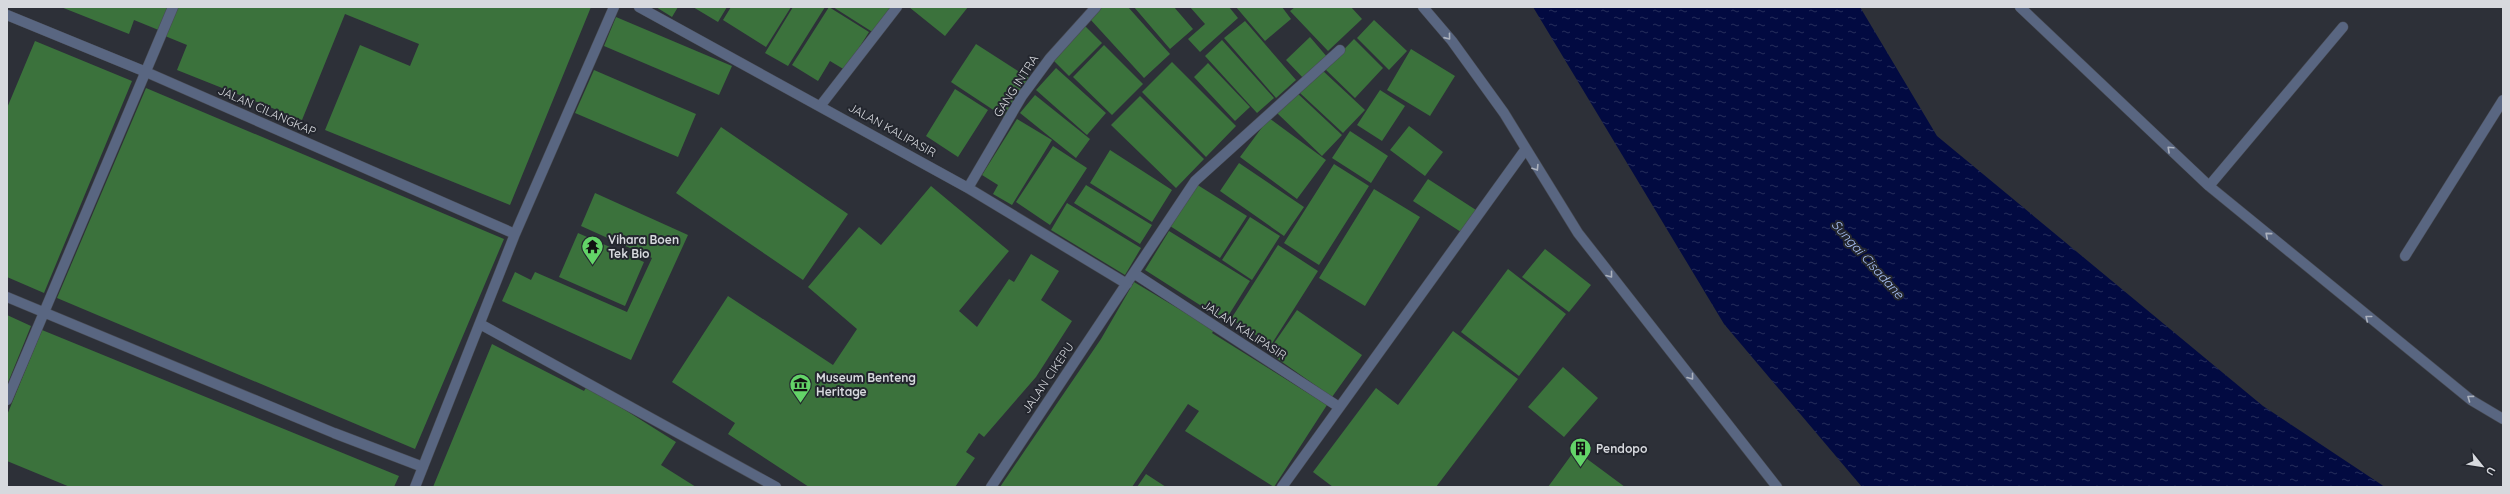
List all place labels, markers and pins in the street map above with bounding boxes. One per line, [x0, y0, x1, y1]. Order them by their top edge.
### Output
place label: Vihara Boen Tek Bio [608, 232, 679, 261]
temple icon: Vihara Boen Tek Bio [579, 234, 605, 267]
place label: Museum Benteng Heritage [816, 370, 916, 399]
museum icon: Museum Benteng Heritage [787, 372, 813, 405]
building icon: Pendopo [1568, 436, 1594, 469]
place label: Pendopo [1596, 441, 1648, 456]

